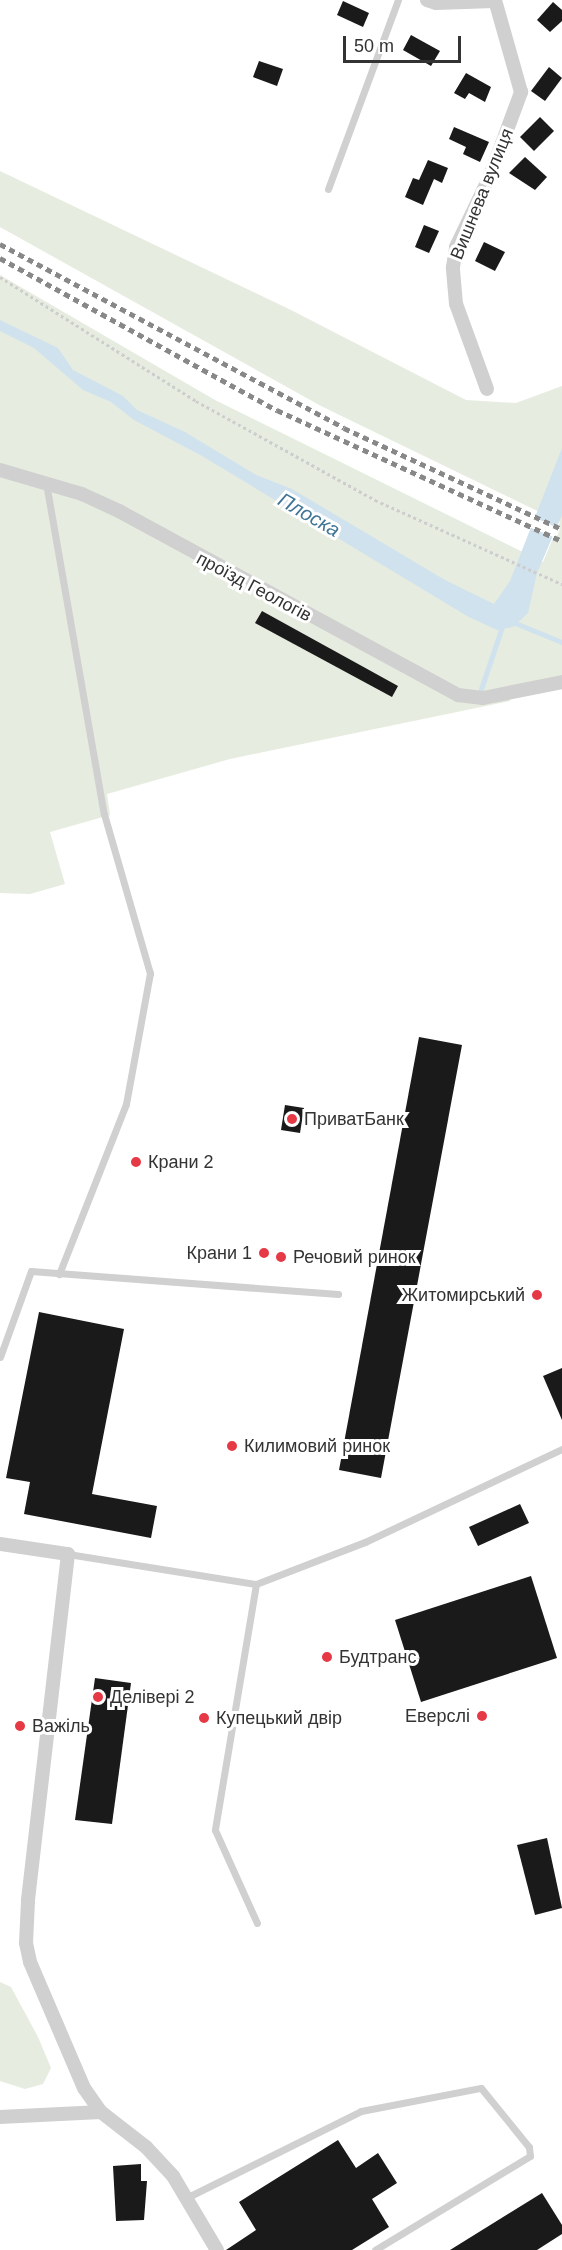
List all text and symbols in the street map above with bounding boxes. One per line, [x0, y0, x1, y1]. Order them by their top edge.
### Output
scale bar [346, 24, 464, 62]
text: 50 m [354, 36, 394, 56]
street label: Вишнева вулиця [446, 125, 518, 263]
water label: Плоска [274, 488, 344, 542]
street label: проїзд Геологів [193, 548, 315, 626]
place label: ПриватБанк [304, 1108, 404, 1130]
marker: ПриватБанк [285, 1112, 299, 1126]
place label: Крани 2 [148, 1151, 214, 1173]
marker: Крани 2 [129, 1155, 143, 1169]
place label: Крани 1 [186, 1242, 252, 1264]
marker: Крани 1 [257, 1246, 271, 1260]
place label: Речовий ринок [293, 1246, 416, 1268]
marker: Речовий ринок [274, 1250, 288, 1264]
place label: Житомирський [401, 1284, 525, 1306]
marker: Житомирський [530, 1288, 544, 1302]
place label: Килимовий ринок [244, 1435, 390, 1457]
marker: Килимовий ринок [225, 1439, 239, 1453]
place label: Будтранс [339, 1646, 417, 1668]
marker: Будтранс [320, 1650, 334, 1664]
place label: Делівері 2 [110, 1686, 194, 1708]
marker: Делівері 2 [91, 1690, 105, 1704]
place label: Еверслі [405, 1705, 470, 1727]
place label: Купецький двір [216, 1707, 342, 1729]
marker: Еверслі [475, 1709, 489, 1723]
marker: Купецький двір [197, 1711, 211, 1725]
place label: Важіль [32, 1715, 90, 1737]
marker: Важіль [13, 1719, 27, 1733]

